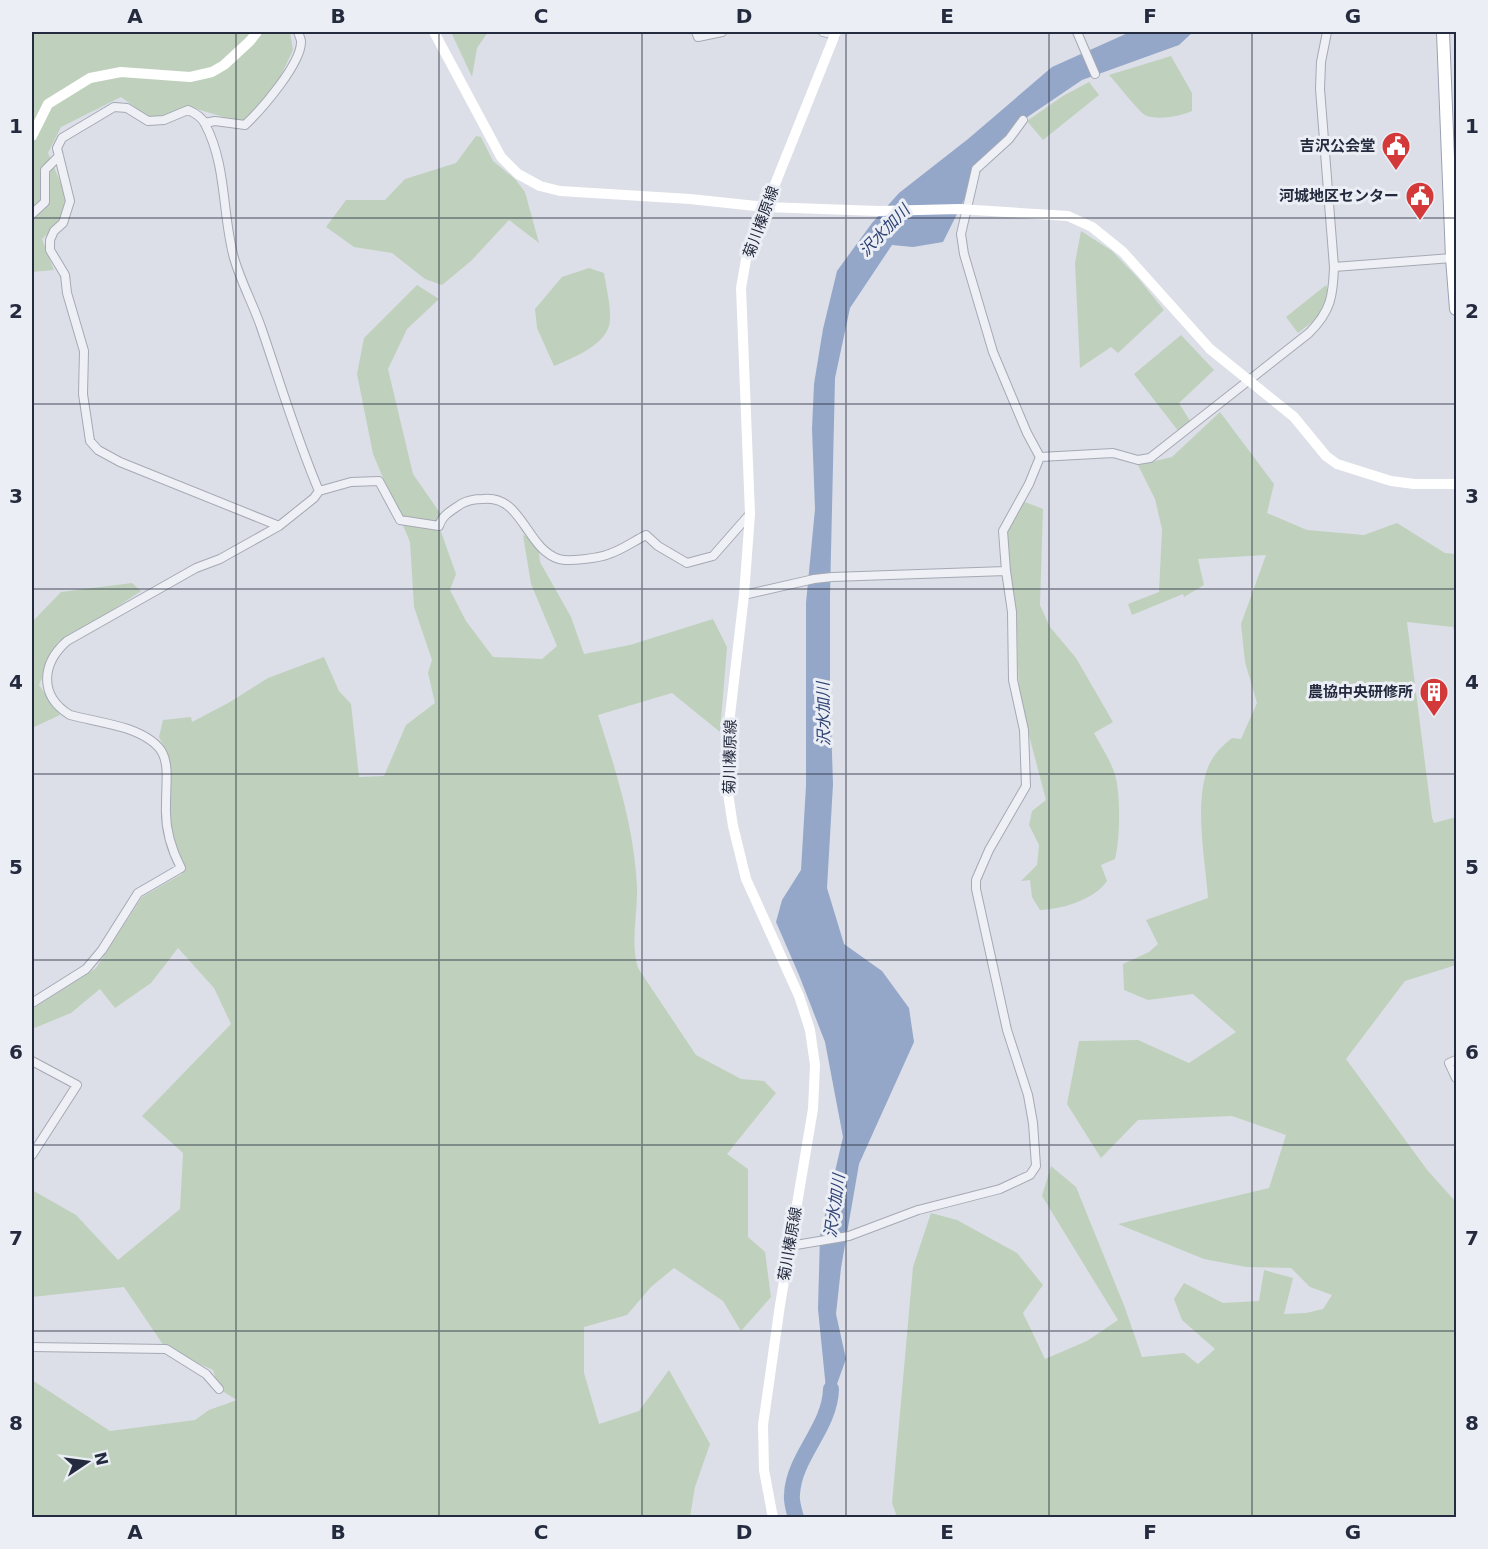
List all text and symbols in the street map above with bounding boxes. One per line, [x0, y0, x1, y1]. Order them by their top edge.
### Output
text: A [127, 4, 143, 28]
text: B [330, 4, 346, 28]
text: C [534, 4, 548, 28]
text: D [736, 4, 752, 28]
text: E [940, 4, 954, 28]
text: F [1143, 4, 1157, 28]
text: G [1345, 4, 1361, 28]
text: 1 [9, 114, 23, 138]
text: 1 [1465, 114, 1479, 138]
public building icon: 吉沢公会堂 [1380, 130, 1412, 172]
place label: 吉沢公会堂 [1300, 137, 1375, 155]
public building icon: 河城地区センター [1404, 180, 1436, 222]
street label: 菊川榛原線 [740, 184, 782, 260]
place label: 河城地区センター [1279, 187, 1399, 205]
water label: 沢水加川 [855, 199, 915, 260]
text: 2 [9, 299, 23, 323]
text: 2 [1465, 299, 1479, 323]
text: 3 [9, 484, 23, 508]
text: 3 [1465, 484, 1479, 508]
text: 4 [9, 670, 23, 694]
text: 4 [1465, 670, 1479, 694]
building icon: 農協中央研修所 [1418, 676, 1450, 718]
water label: 沢水加川 [813, 680, 834, 746]
place label: 農協中央研修所 [1308, 683, 1413, 701]
street label: 菊川榛原線 [720, 719, 740, 795]
text: 5 [9, 855, 23, 879]
text: 5 [1465, 855, 1479, 879]
text: 6 [9, 1040, 23, 1064]
text: 6 [1465, 1040, 1479, 1064]
water label: 沢水加川 [821, 1171, 849, 1239]
street label: 菊川榛原線 [775, 1205, 805, 1283]
text: 7 [9, 1226, 23, 1250]
text: 7 [1465, 1226, 1479, 1250]
text: 8 [9, 1411, 23, 1435]
text: 8 [1465, 1411, 1479, 1435]
north arrow [57, 1432, 117, 1492]
text: N [90, 1450, 112, 1467]
text: A [127, 1520, 143, 1544]
text: B [330, 1520, 346, 1544]
text: C [534, 1520, 548, 1544]
text: D [736, 1520, 752, 1544]
text: E [940, 1520, 954, 1544]
text: F [1143, 1520, 1157, 1544]
text: G [1345, 1520, 1361, 1544]

